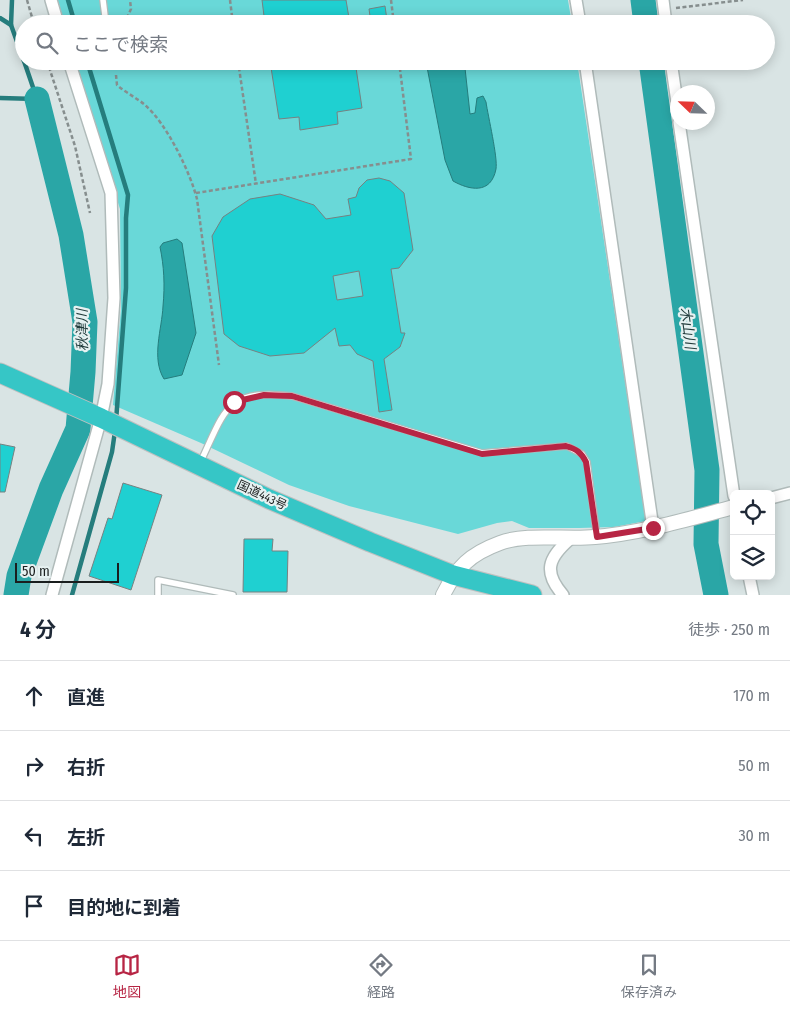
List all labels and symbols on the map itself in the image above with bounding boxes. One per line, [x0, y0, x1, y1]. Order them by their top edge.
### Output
north arrow [670, 85, 715, 130]
water label: 木山川 [676, 306, 699, 352]
water label: 秋津川 [74, 307, 91, 351]
route start [223, 391, 246, 414]
street label: 国道443号 [235, 477, 289, 513]
route end [642, 517, 665, 540]
scale bar [15, 560, 119, 583]

